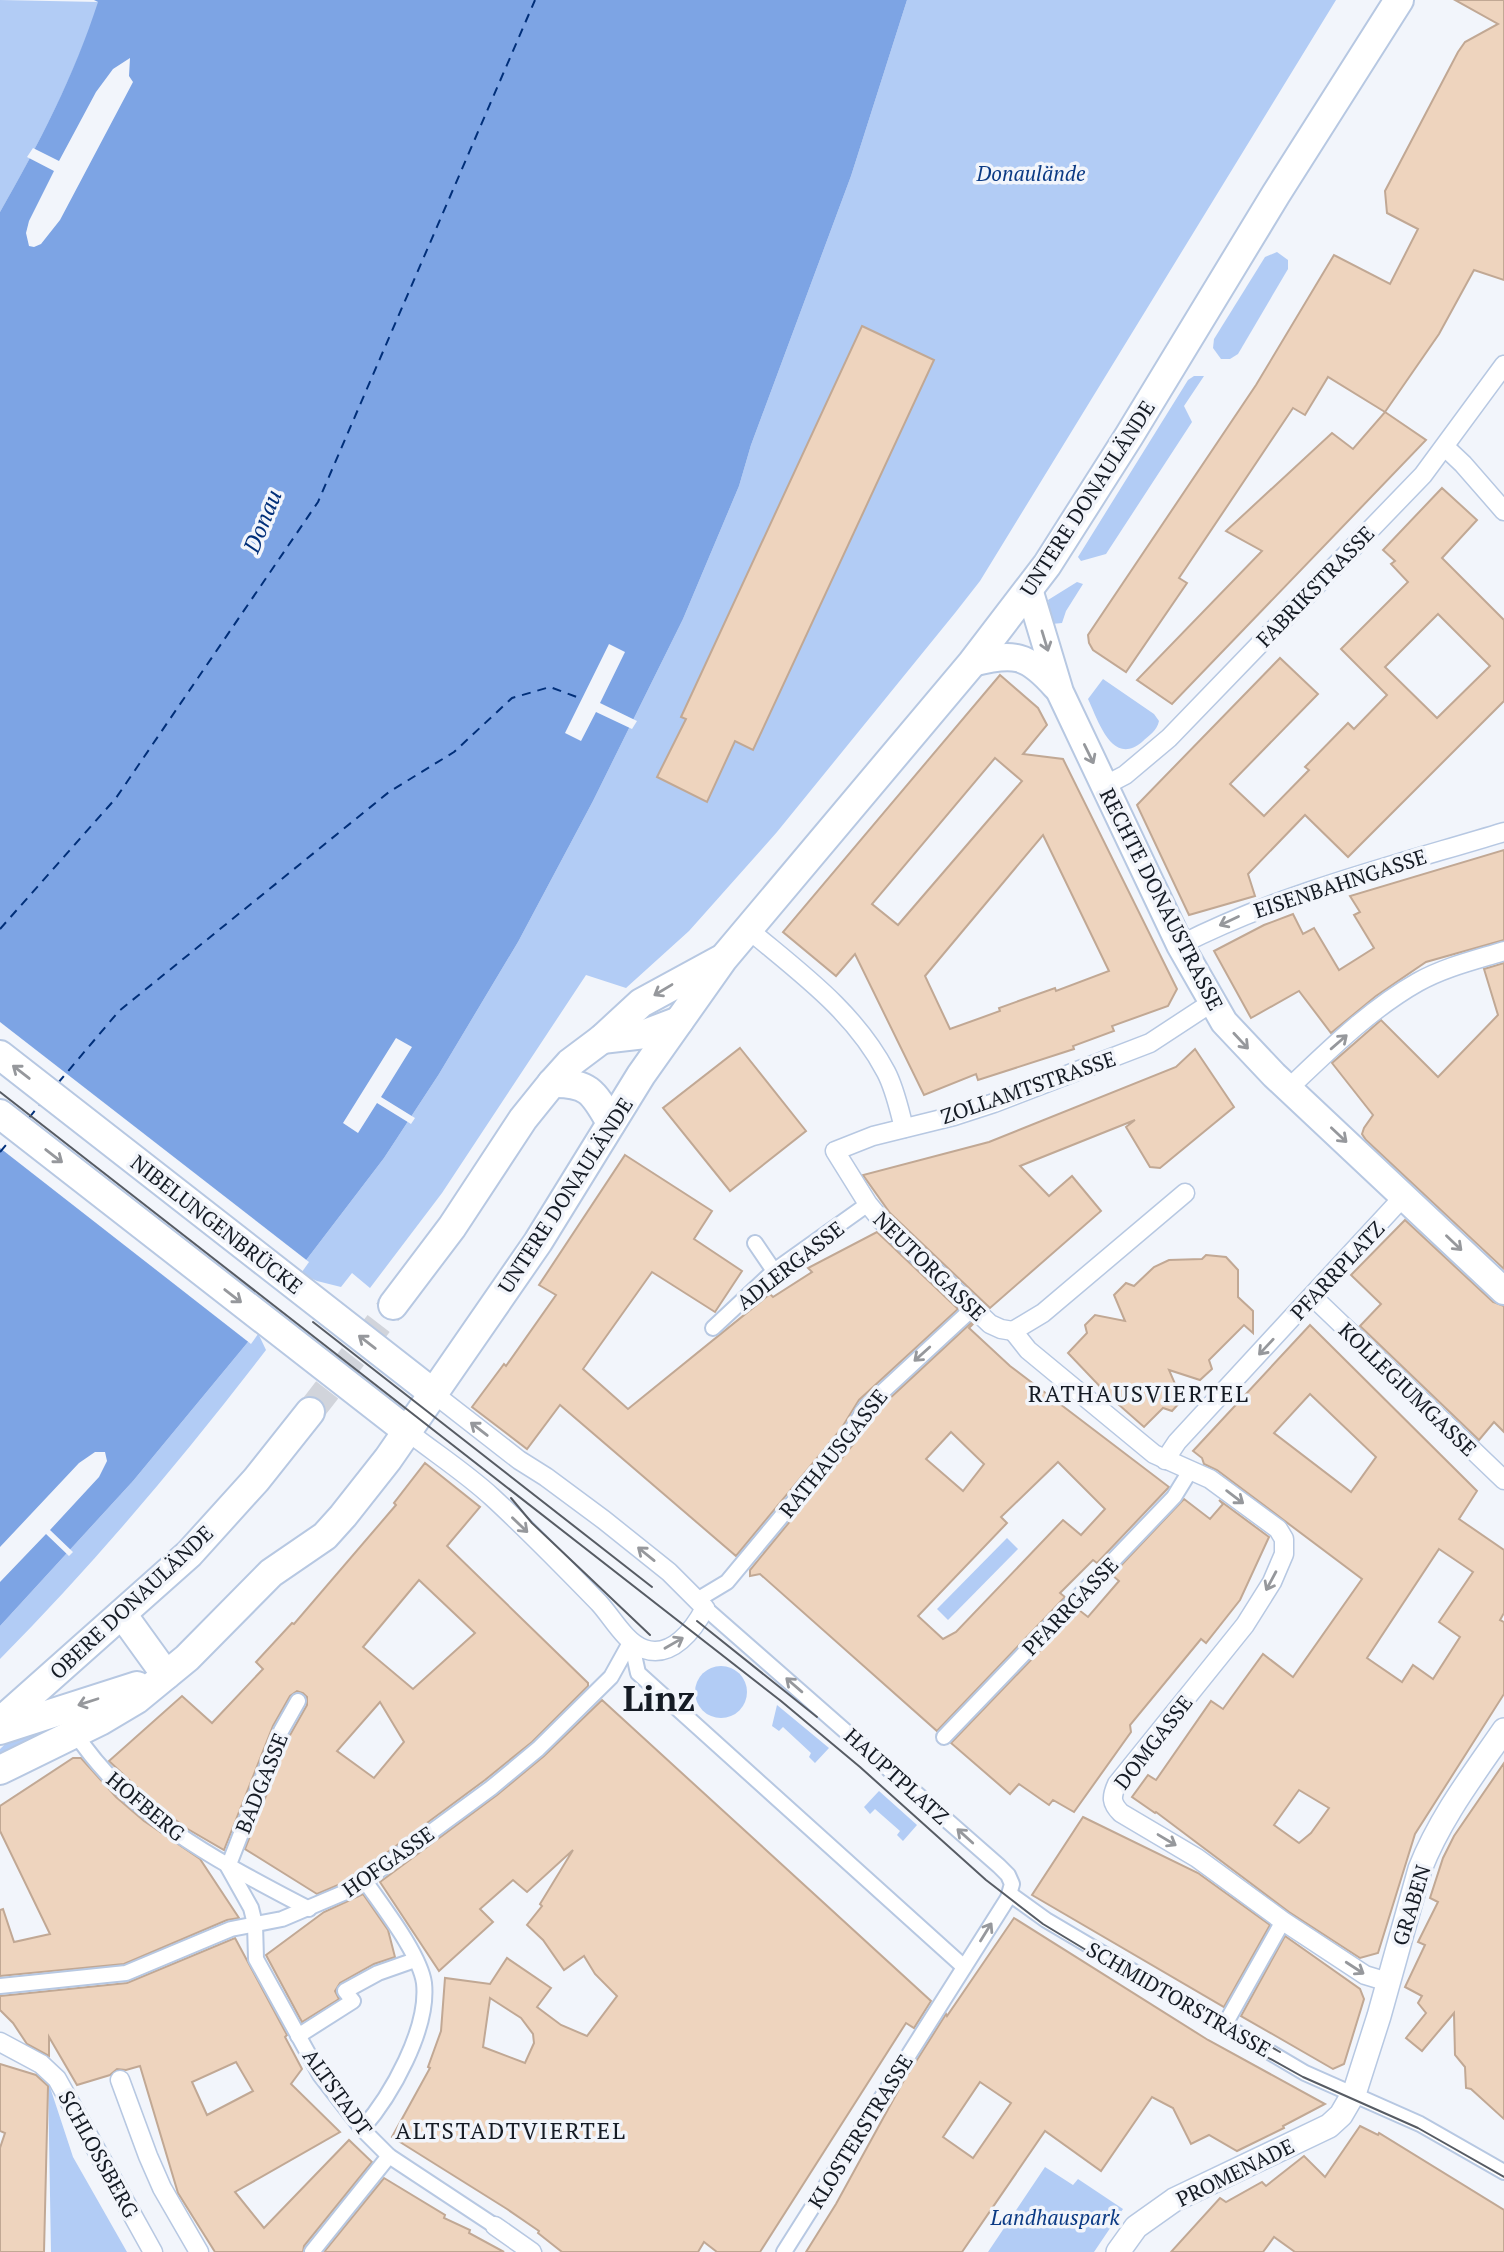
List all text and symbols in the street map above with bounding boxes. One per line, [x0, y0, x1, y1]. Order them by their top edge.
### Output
park label: Donaulände [975, 159, 1086, 187]
street label: UNTERE DONAULÄNDE [1013, 395, 1161, 601]
water label: Donau [235, 485, 289, 558]
street label: FABRIKSTRASSE [1250, 519, 1380, 653]
one-way arrow [1039, 630, 1052, 652]
one-way arrow [1083, 743, 1096, 764]
street label: RECHTE DONAUSTRASSE [1094, 783, 1230, 1015]
street label: EISENBAHNGASSE [1250, 842, 1430, 924]
one-way arrow [1219, 915, 1240, 928]
one-way arrow [653, 983, 673, 997]
one-way arrow [1233, 1032, 1250, 1049]
one-way arrow [1330, 1034, 1348, 1050]
street label: ZOLLAMTSTRASSE [937, 1044, 1119, 1130]
one-way arrow [12, 1064, 31, 1079]
street label: UNTERE DONAULÄNDE [491, 1092, 639, 1298]
one-way arrow [1330, 1127, 1348, 1143]
street label: NIBELUNGENBRÜCKE [125, 1148, 309, 1300]
one-way arrow [44, 1149, 62, 1164]
street label: NEUTORGASSE [868, 1205, 992, 1327]
street label: ADLERGASSE [730, 1214, 850, 1316]
street label: PFARRPLATZ [1284, 1215, 1390, 1325]
one-way arrow [1445, 1235, 1462, 1252]
one-way arrow [224, 1289, 242, 1304]
street label: KOLLEGIUMGASSE [1333, 1316, 1483, 1462]
one-way arrow [358, 1335, 376, 1350]
one-way arrow [1258, 1338, 1274, 1356]
one-way arrow [914, 1346, 931, 1363]
district label: RATHAUSVIERTEL [1028, 1378, 1250, 1409]
street label: RATHAUSGASSE [773, 1383, 893, 1523]
one-way arrow [470, 1422, 489, 1437]
one-way arrow [1226, 1489, 1245, 1504]
one-way arrow [512, 1516, 529, 1533]
street label: OBERE DONAULÄNDE [43, 1519, 219, 1685]
one-way arrow [638, 1546, 656, 1562]
street label: PFARRGASSE [1016, 1551, 1124, 1661]
one-way arrow [1264, 1570, 1278, 1591]
one-way arrow [664, 1636, 684, 1650]
district label: Linz [623, 1675, 695, 1721]
one-way arrow [785, 1677, 803, 1693]
street label: DOMGASSE [1107, 1689, 1199, 1795]
one-way arrow [78, 1697, 100, 1709]
street label: HAUPTPLATZ [839, 1722, 955, 1830]
street label: BADGASSE [228, 1729, 294, 1837]
street label: HOFBERG [101, 1765, 192, 1847]
street label: HOFGASSE [337, 1819, 439, 1903]
one-way arrow [956, 1828, 974, 1844]
one-way arrow [1157, 1834, 1177, 1848]
street label: GRABEN [1386, 1861, 1436, 1949]
one-way arrow [980, 1922, 994, 1942]
street label: SCHMIDTORSTRASSE [1082, 1935, 1276, 2063]
one-way arrow [1345, 1961, 1364, 1976]
street label: ALTSTADT [297, 2043, 379, 2141]
street label: KLOSTERSTRASSE [801, 2049, 919, 2213]
street label: SCHLOSSBERG [52, 2085, 146, 2223]
district label: ALTSTADTVIERTEL [395, 2115, 627, 2146]
street label: PROMENADE [1171, 2131, 1299, 2213]
park label: Landhauspark [990, 2203, 1120, 2231]

